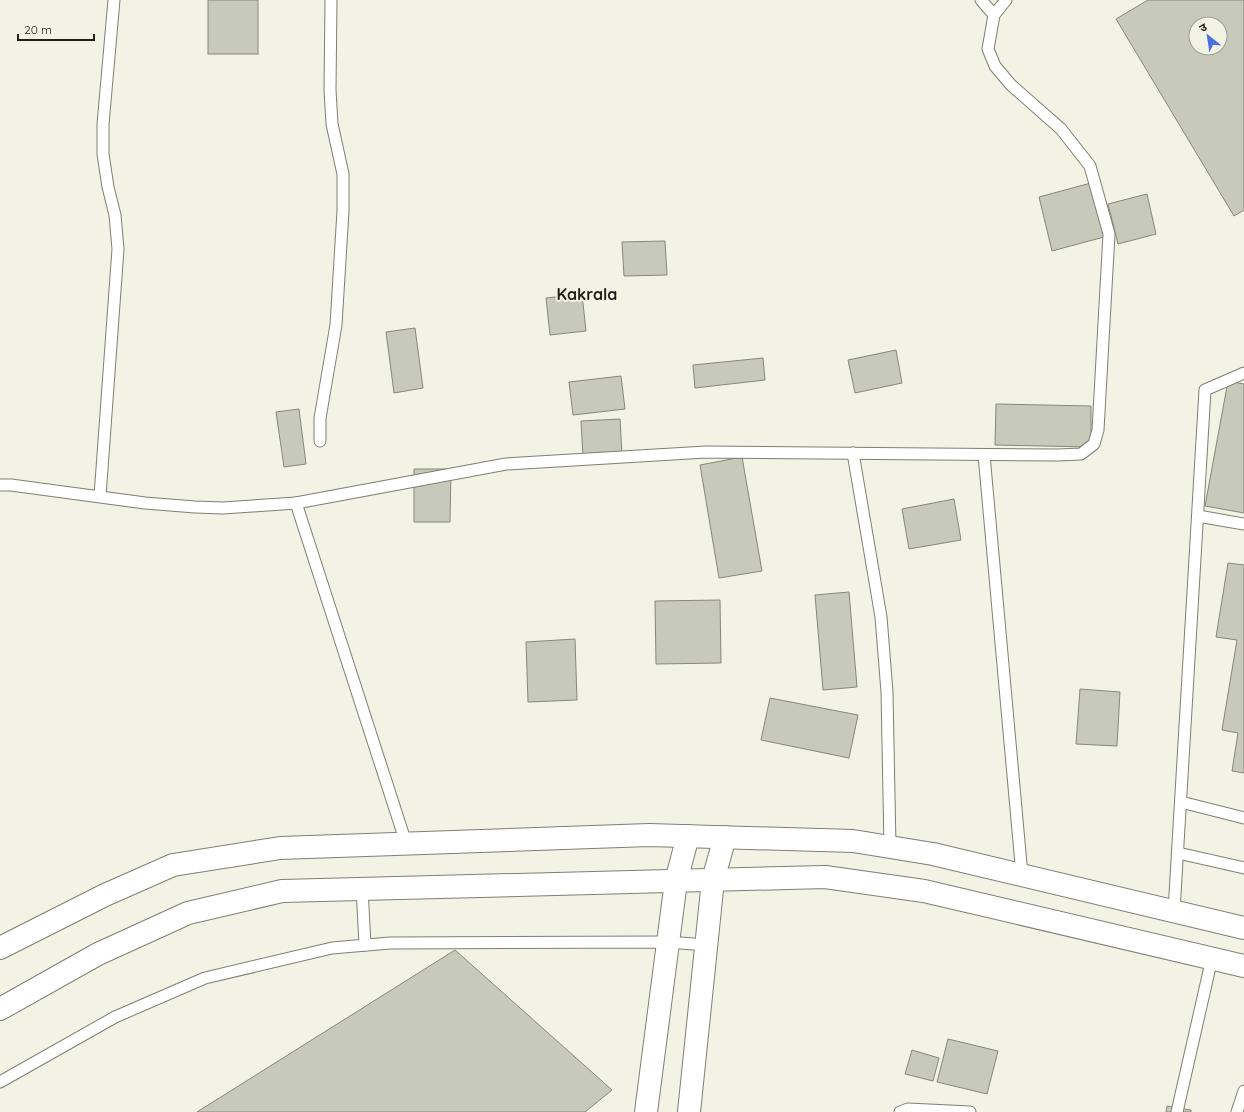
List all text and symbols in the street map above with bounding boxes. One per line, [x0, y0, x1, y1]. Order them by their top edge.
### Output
scale bar [18, 16, 94, 42]
north arrow [1188, 16, 1228, 56]
text: उ [1197, 19, 1210, 35]
text: 20 m [24, 22, 52, 37]
district label: Kakrala [557, 284, 617, 304]

